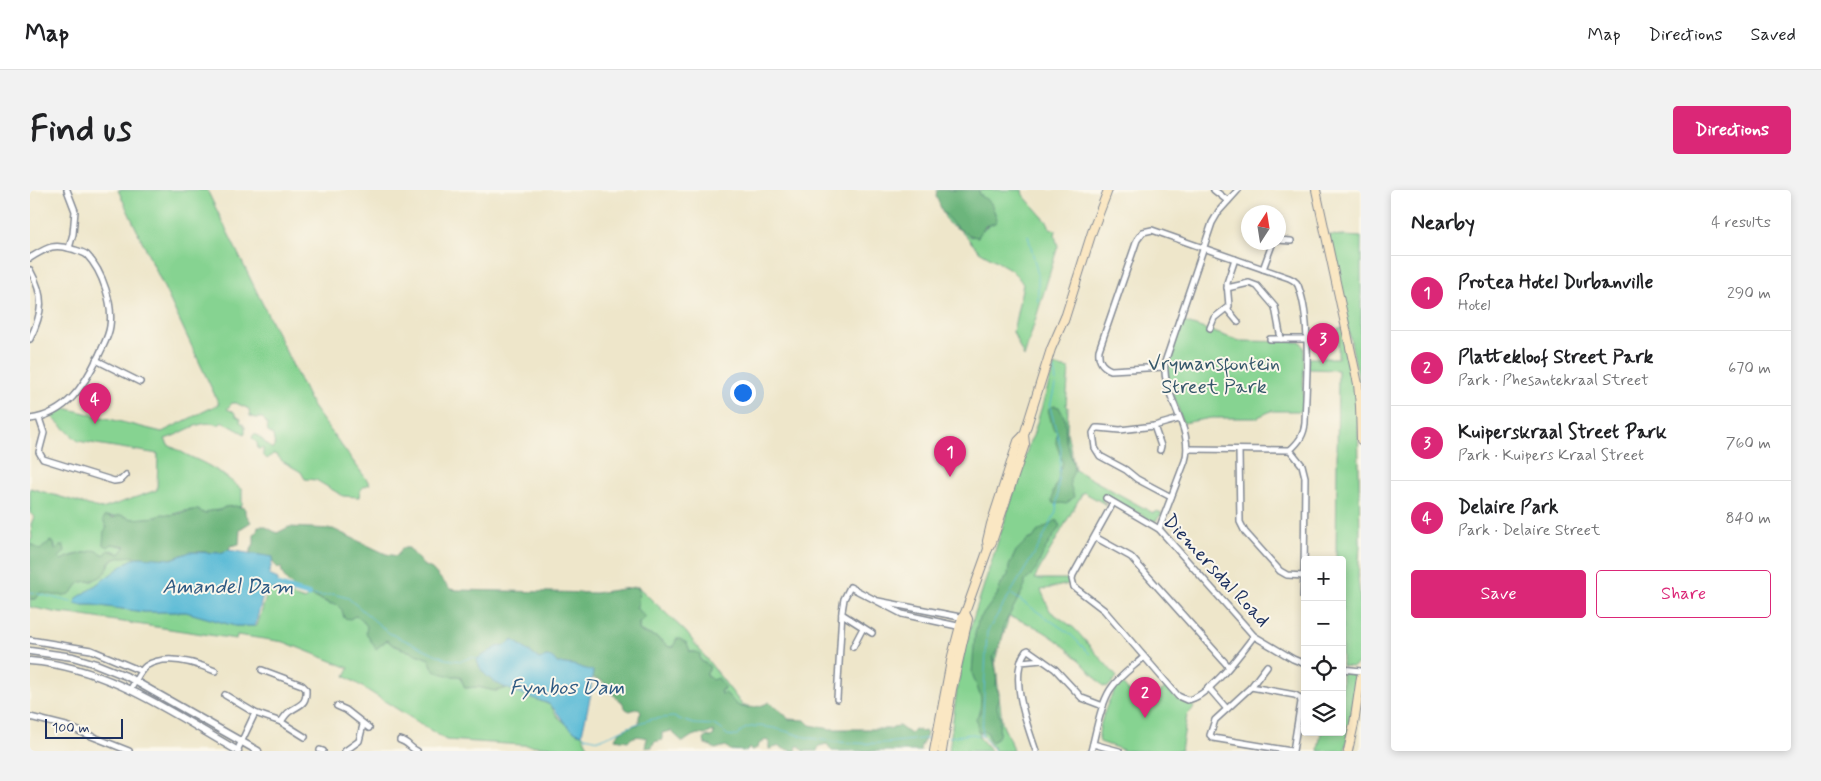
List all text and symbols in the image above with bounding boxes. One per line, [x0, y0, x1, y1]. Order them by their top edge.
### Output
text: Map [25, 19, 69, 50]
text: Map [1588, 23, 1621, 47]
text: Directions [1649, 23, 1723, 47]
text: Saved [1751, 23, 1796, 47]
button: Directions [1673, 106, 1791, 154]
text: Find us [30, 107, 132, 153]
north arrow [1241, 205, 1286, 250]
text: Nearby [1411, 209, 1475, 237]
text: 4 results [1711, 212, 1771, 233]
text: Protea Hotel Durbanville [1458, 270, 1653, 295]
text: 1 [1423, 283, 1431, 304]
text: 290 m [1727, 283, 1771, 304]
text: Hotel [1458, 295, 1491, 316]
pin: 3 [1307, 323, 1339, 364]
text: Plattekloof Street Park [1458, 345, 1653, 370]
park label: Vrymansfontein Street Park [1148, 351, 1280, 401]
text: 2 [1423, 358, 1431, 379]
text: 670 m [1728, 358, 1771, 379]
text: Park · Phesantekraal Street [1458, 370, 1649, 391]
your location [730, 380, 756, 406]
pin: 4 [79, 383, 111, 424]
text: Kuiperskraal Street Park [1458, 420, 1667, 445]
text: 3 [1423, 433, 1431, 454]
text: 760 m [1726, 433, 1771, 454]
pin: 1 [934, 436, 966, 477]
text: Park · Kuipers Kraal Street [1458, 445, 1644, 466]
text: Delaire Park [1458, 495, 1558, 520]
text: 4 [1422, 508, 1432, 529]
text: 840 m [1726, 508, 1771, 529]
street label: Diemersdal Road [1156, 509, 1276, 633]
text: Park · Delaire Street [1458, 520, 1600, 541]
map controls [1301, 556, 1346, 736]
button: + [1301, 556, 1346, 601]
button: Save [1411, 570, 1586, 618]
button: Share [1596, 570, 1771, 618]
water label: Amandel Dam [162, 573, 294, 601]
button: − [1301, 601, 1346, 646]
button: locate [1301, 646, 1346, 691]
water label: Fynbos Dam [510, 674, 624, 702]
pin: 2 [1129, 677, 1161, 718]
button: layers [1301, 691, 1346, 736]
scale bar [45, 716, 122, 739]
text: 100 m [52, 719, 90, 737]

